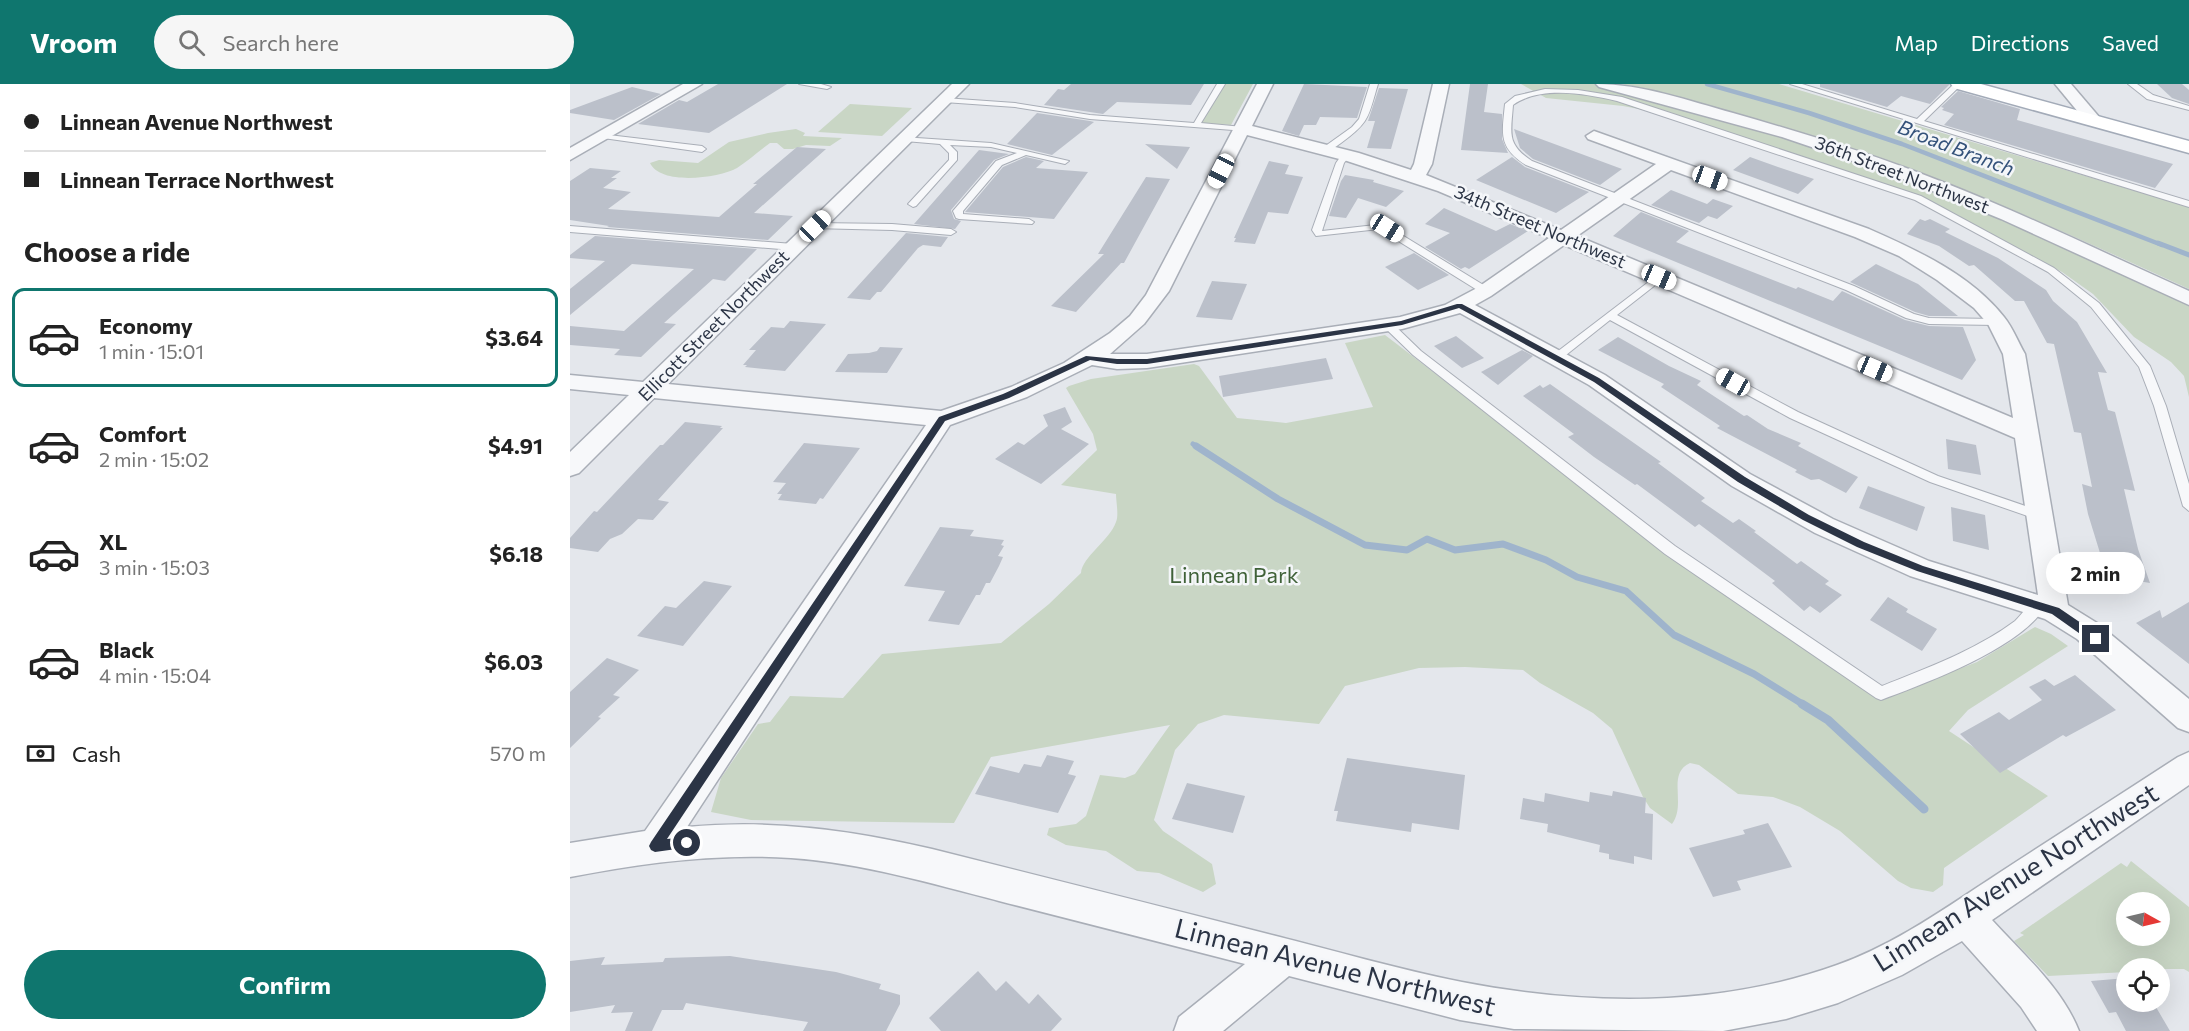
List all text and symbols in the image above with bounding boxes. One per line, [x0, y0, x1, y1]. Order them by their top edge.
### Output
search box [154, 15, 574, 69]
text: Vroom [30, 25, 118, 59]
icon: search [175, 26, 208, 59]
text: Search here [223, 29, 339, 56]
text: Map [1895, 30, 1938, 55]
text: Directions [1971, 30, 2069, 55]
text: Saved [2102, 30, 2159, 55]
text: Linnean Avenue Northwest [60, 108, 333, 135]
water label: Broad Branch [1895, 114, 2018, 180]
street label: 36th Street Northwest [1812, 131, 1993, 217]
car [1205, 151, 1237, 191]
car [1690, 163, 1730, 193]
text: Linnean Terrace Northwest [60, 166, 334, 193]
street label: 34th Street Northwest [1451, 180, 1630, 272]
car [796, 207, 834, 245]
car [1367, 211, 1407, 245]
text: Choose a ride [24, 235, 190, 268]
street label: Ellicott Street Northwest [633, 245, 793, 405]
car [1639, 262, 1679, 292]
icon: car [27, 311, 81, 365]
text: Economy [99, 312, 193, 339]
text: $3.64 [485, 324, 543, 351]
text: 1 min · 15:01 [99, 339, 204, 363]
car [1855, 354, 1895, 384]
car [1713, 365, 1753, 399]
icon: car [27, 419, 81, 473]
text: Comfort [99, 420, 187, 447]
text: $4.91 [488, 432, 543, 459]
text: 2 min · 15:02 [99, 447, 209, 471]
icon: car [27, 527, 81, 581]
text: XL [99, 528, 127, 555]
text: $6.18 [489, 540, 543, 567]
callout: 2 min [2046, 552, 2146, 594]
text: 3 min · 15:03 [99, 555, 210, 579]
park label: Linnean Park [1169, 561, 1299, 588]
text: 2 min [2071, 561, 2120, 585]
route end [2082, 625, 2109, 652]
icon: car [27, 635, 81, 689]
text: Black [99, 636, 154, 663]
text: $6.03 [484, 648, 543, 675]
text: 4 min · 15:04 [99, 663, 211, 687]
icon: cash [24, 737, 57, 770]
text: Cash [72, 740, 121, 767]
text: 570 m [490, 741, 546, 765]
street label: Linnean Avenue Northwest [1867, 775, 2164, 978]
route start [673, 829, 700, 856]
north arrow [2116, 892, 2170, 946]
map controls [2116, 892, 2170, 1012]
street label: Linnean Avenue Northwest [1171, 911, 1499, 1022]
button: Confirm [24, 950, 546, 1019]
button: locate [2116, 958, 2170, 1012]

